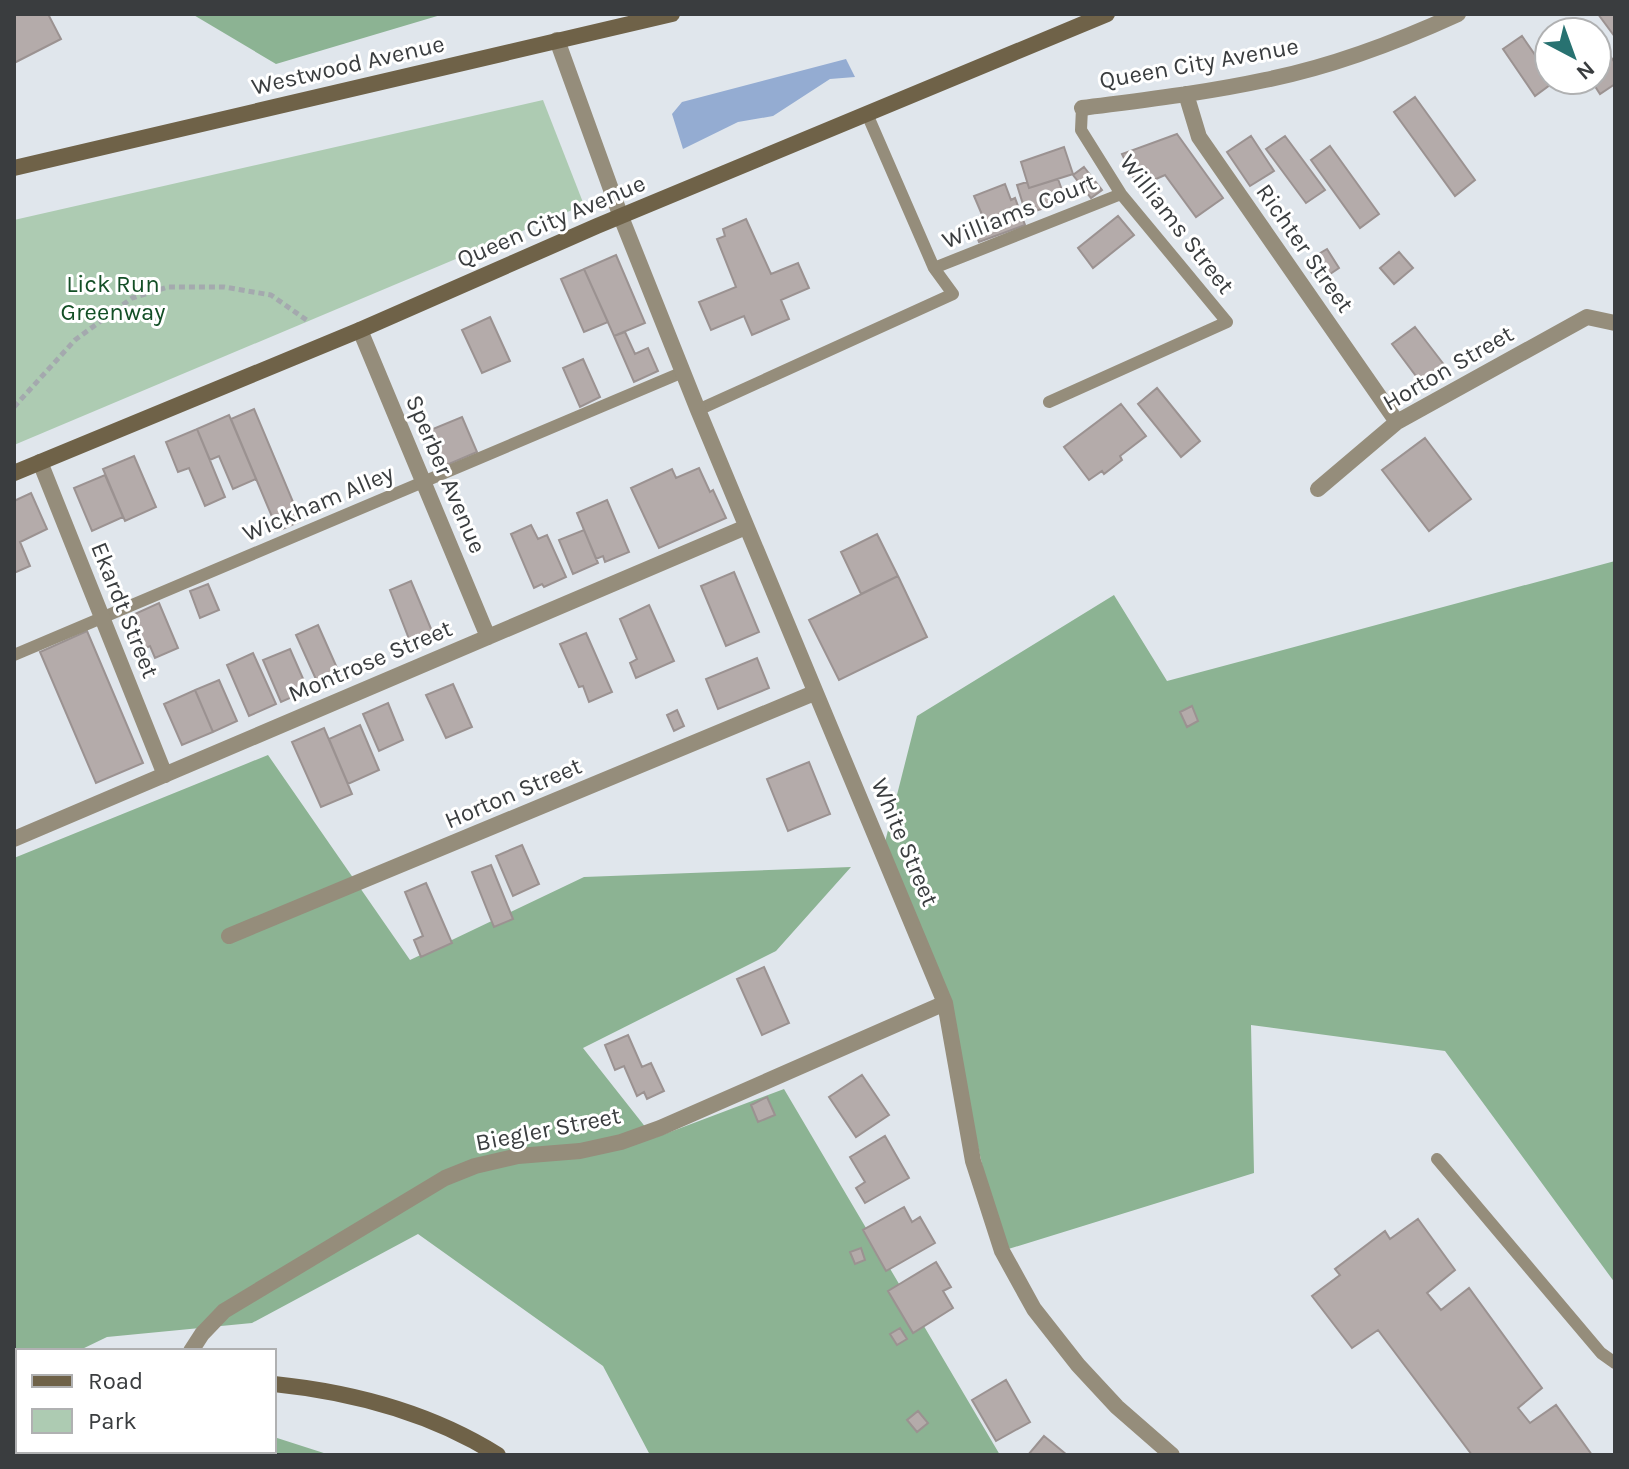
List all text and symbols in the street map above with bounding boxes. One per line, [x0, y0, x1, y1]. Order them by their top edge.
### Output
north arrow [1533, 16, 1613, 96]
street label: Westwood Avenue [249, 29, 447, 101]
street label: Queen City Avenue [1097, 32, 1301, 94]
text: N [1571, 55, 1600, 85]
street label: Williams Street [1114, 149, 1240, 299]
street label: Williams Court [938, 167, 1100, 255]
street label: Queen City Avenue [453, 169, 649, 273]
street label: Richter Street [1250, 178, 1360, 318]
park label: Lick Run Greenway [60, 270, 166, 326]
street label: Horton Street [1378, 319, 1518, 417]
street label: Sperber Avenue [400, 391, 492, 557]
street label: Wickham Alley [238, 459, 398, 547]
street label: Ekardt Street [85, 538, 165, 682]
street label: Montrose Street [284, 614, 456, 708]
street label: Horton Street [440, 752, 586, 834]
street label: White Street [866, 774, 944, 910]
street label: Biegler Street [473, 1101, 623, 1157]
legend [16, 1349, 276, 1453]
text: Road [88, 1367, 143, 1395]
text: Park [88, 1407, 137, 1435]

